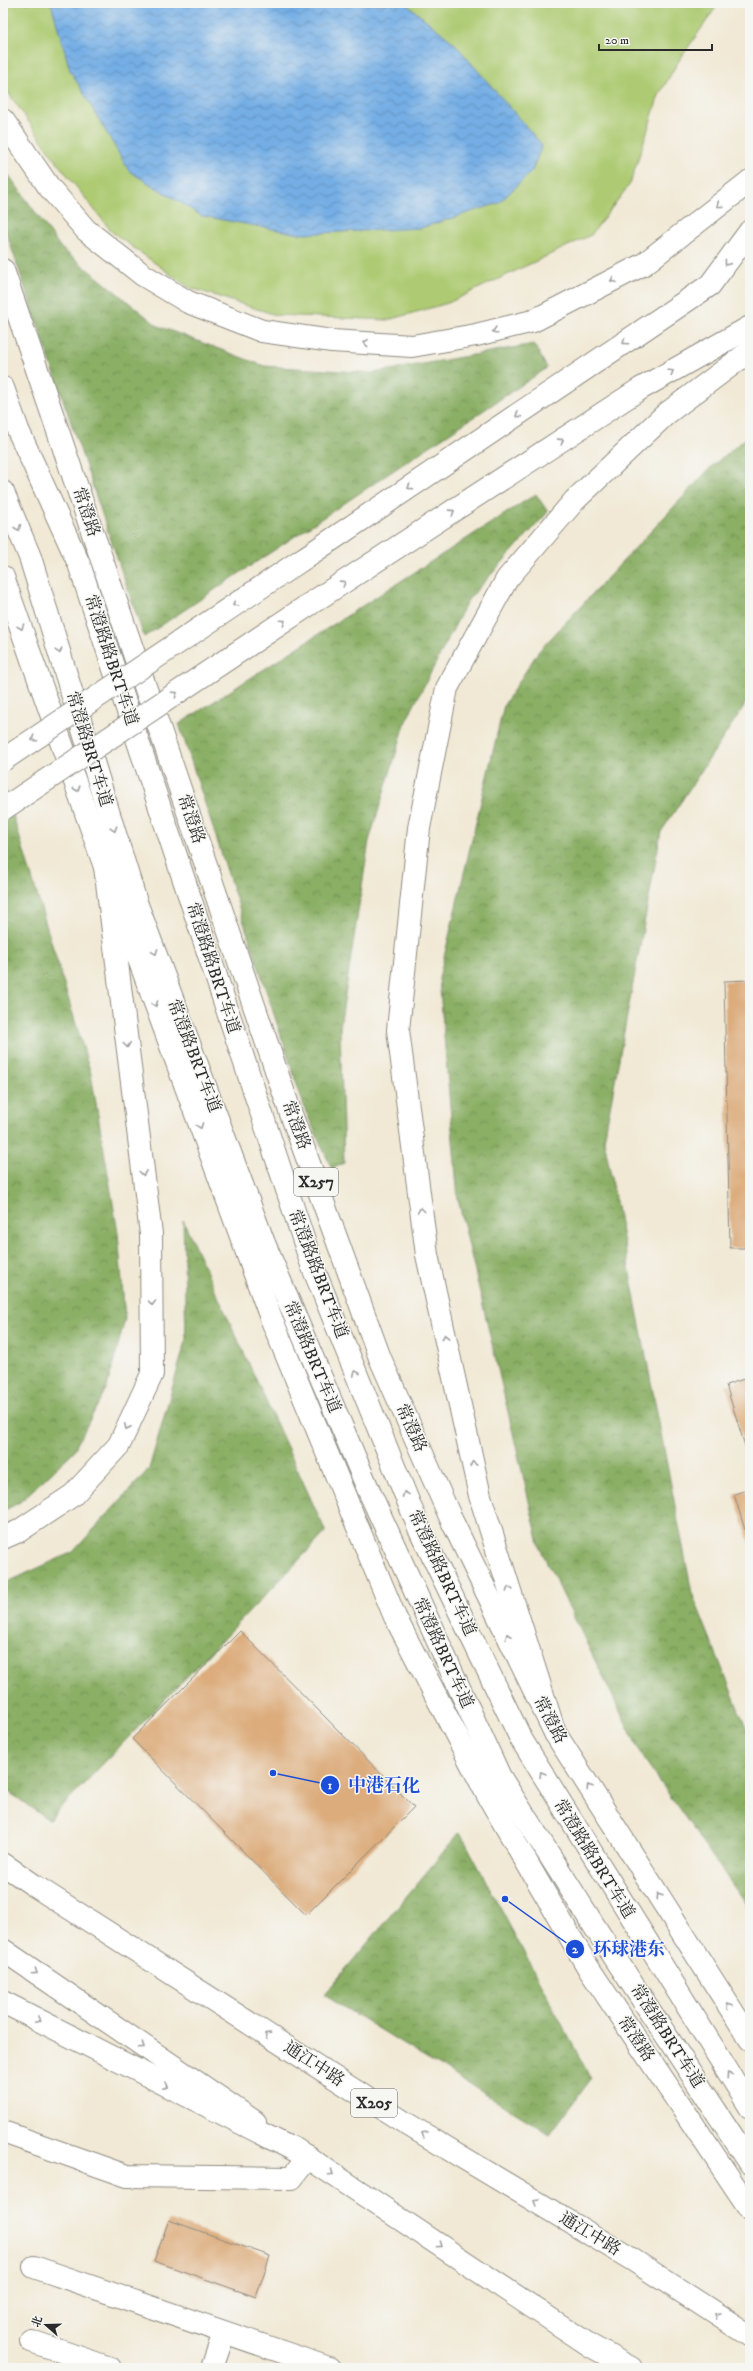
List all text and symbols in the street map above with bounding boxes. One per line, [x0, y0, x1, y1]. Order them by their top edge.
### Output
scale bar [599, 26, 712, 52]
text: 20 m [605, 33, 629, 48]
one-way arrow [717, 200, 724, 207]
one-way arrow [725, 258, 732, 265]
one-way arrow [610, 275, 618, 282]
one-way arrow [491, 326, 498, 334]
one-way arrow [623, 337, 630, 344]
one-way arrow [363, 339, 369, 348]
one-way arrow [667, 369, 674, 376]
one-way arrow [515, 410, 522, 417]
one-way arrow [557, 438, 564, 445]
one-way arrow [407, 482, 414, 489]
street label: 常澄路 [67, 484, 105, 540]
one-way arrow [448, 509, 455, 516]
one-way arrow [13, 524, 21, 531]
one-way arrow [339, 580, 346, 587]
street label: 常澄路路BRT车道 [79, 592, 143, 728]
one-way arrow [233, 599, 240, 606]
one-way arrow [279, 619, 286, 627]
one-way arrow [16, 624, 24, 631]
one-way arrow [54, 647, 63, 654]
street label: 常澄路BRT车道 [61, 688, 117, 810]
one-way arrow [171, 691, 178, 699]
one-way arrow [32, 734, 39, 741]
one-way arrow [73, 786, 81, 793]
street label: 常澄路 [172, 791, 210, 847]
one-way arrow [109, 825, 117, 832]
street label: 常澄路路BRT车道 [181, 900, 245, 1036]
one-way arrow [150, 949, 158, 956]
street label: 常澄路BRT车道 [162, 996, 226, 1116]
one-way arrow [150, 1000, 159, 1007]
one-way arrow [122, 1041, 131, 1048]
street label: 常澄路 [277, 1097, 315, 1153]
one-way arrow [195, 1122, 204, 1129]
road number: X257 [294, 1168, 338, 1196]
one-way arrow [139, 1170, 148, 1177]
street label: 常澄路路BRT车道 [283, 1206, 353, 1342]
one-way arrow [417, 1206, 426, 1213]
street label: 常澄路BRT车道 [278, 1298, 346, 1416]
one-way arrow [148, 1300, 156, 1306]
one-way arrow [441, 1334, 449, 1340]
one-way arrow [353, 1370, 361, 1378]
street label: 常澄路 [391, 1400, 431, 1456]
one-way arrow [124, 1423, 132, 1431]
one-way arrow [469, 1461, 477, 1467]
one-way arrow [402, 1490, 410, 1497]
street label: 常澄路路BRT车道 [403, 1506, 481, 1640]
one-way arrow [505, 1586, 514, 1593]
street label: 常澄路BRT车道 [408, 1594, 478, 1712]
one-way arrow [505, 1632, 513, 1640]
street label: 常澄路 [528, 1692, 572, 1748]
callout: 中港石化 [320, 1770, 428, 1800]
one-way arrow [539, 1771, 547, 1778]
text: 中港石化 [348, 1775, 420, 1797]
text: 1 [328, 1778, 333, 1793]
one-way arrow [586, 1784, 594, 1791]
street label: 常澄路路BRT车道 [548, 1795, 640, 1923]
one-way arrow [657, 1893, 664, 1900]
callout: 环球港东 [565, 1934, 673, 1964]
text: 环球港东 [593, 1939, 665, 1961]
text: 2 [572, 1942, 579, 1957]
one-way arrow [31, 1967, 38, 1975]
street label: 常澄路BRT车道 [626, 1980, 708, 2092]
one-way arrow [726, 2003, 734, 2010]
street label: 常澄路 [613, 2012, 659, 2066]
one-way arrow [33, 2016, 41, 2023]
one-way arrow [264, 2032, 271, 2040]
street label: 通江中路 [279, 2036, 349, 2092]
one-way arrow [138, 2041, 145, 2048]
one-way arrow [726, 2072, 733, 2079]
one-way arrow [161, 2082, 169, 2089]
road number: X205 [351, 2089, 397, 2117]
one-way arrow [421, 2132, 428, 2139]
one-way arrow [327, 2168, 334, 2175]
one-way arrow [533, 2199, 540, 2206]
street label: 通江中路 [555, 2207, 625, 2261]
one-way arrow [436, 2240, 443, 2248]
north arrow [26, 2305, 66, 2345]
one-way arrow [714, 2312, 721, 2319]
text: 北 [29, 2314, 46, 2329]

